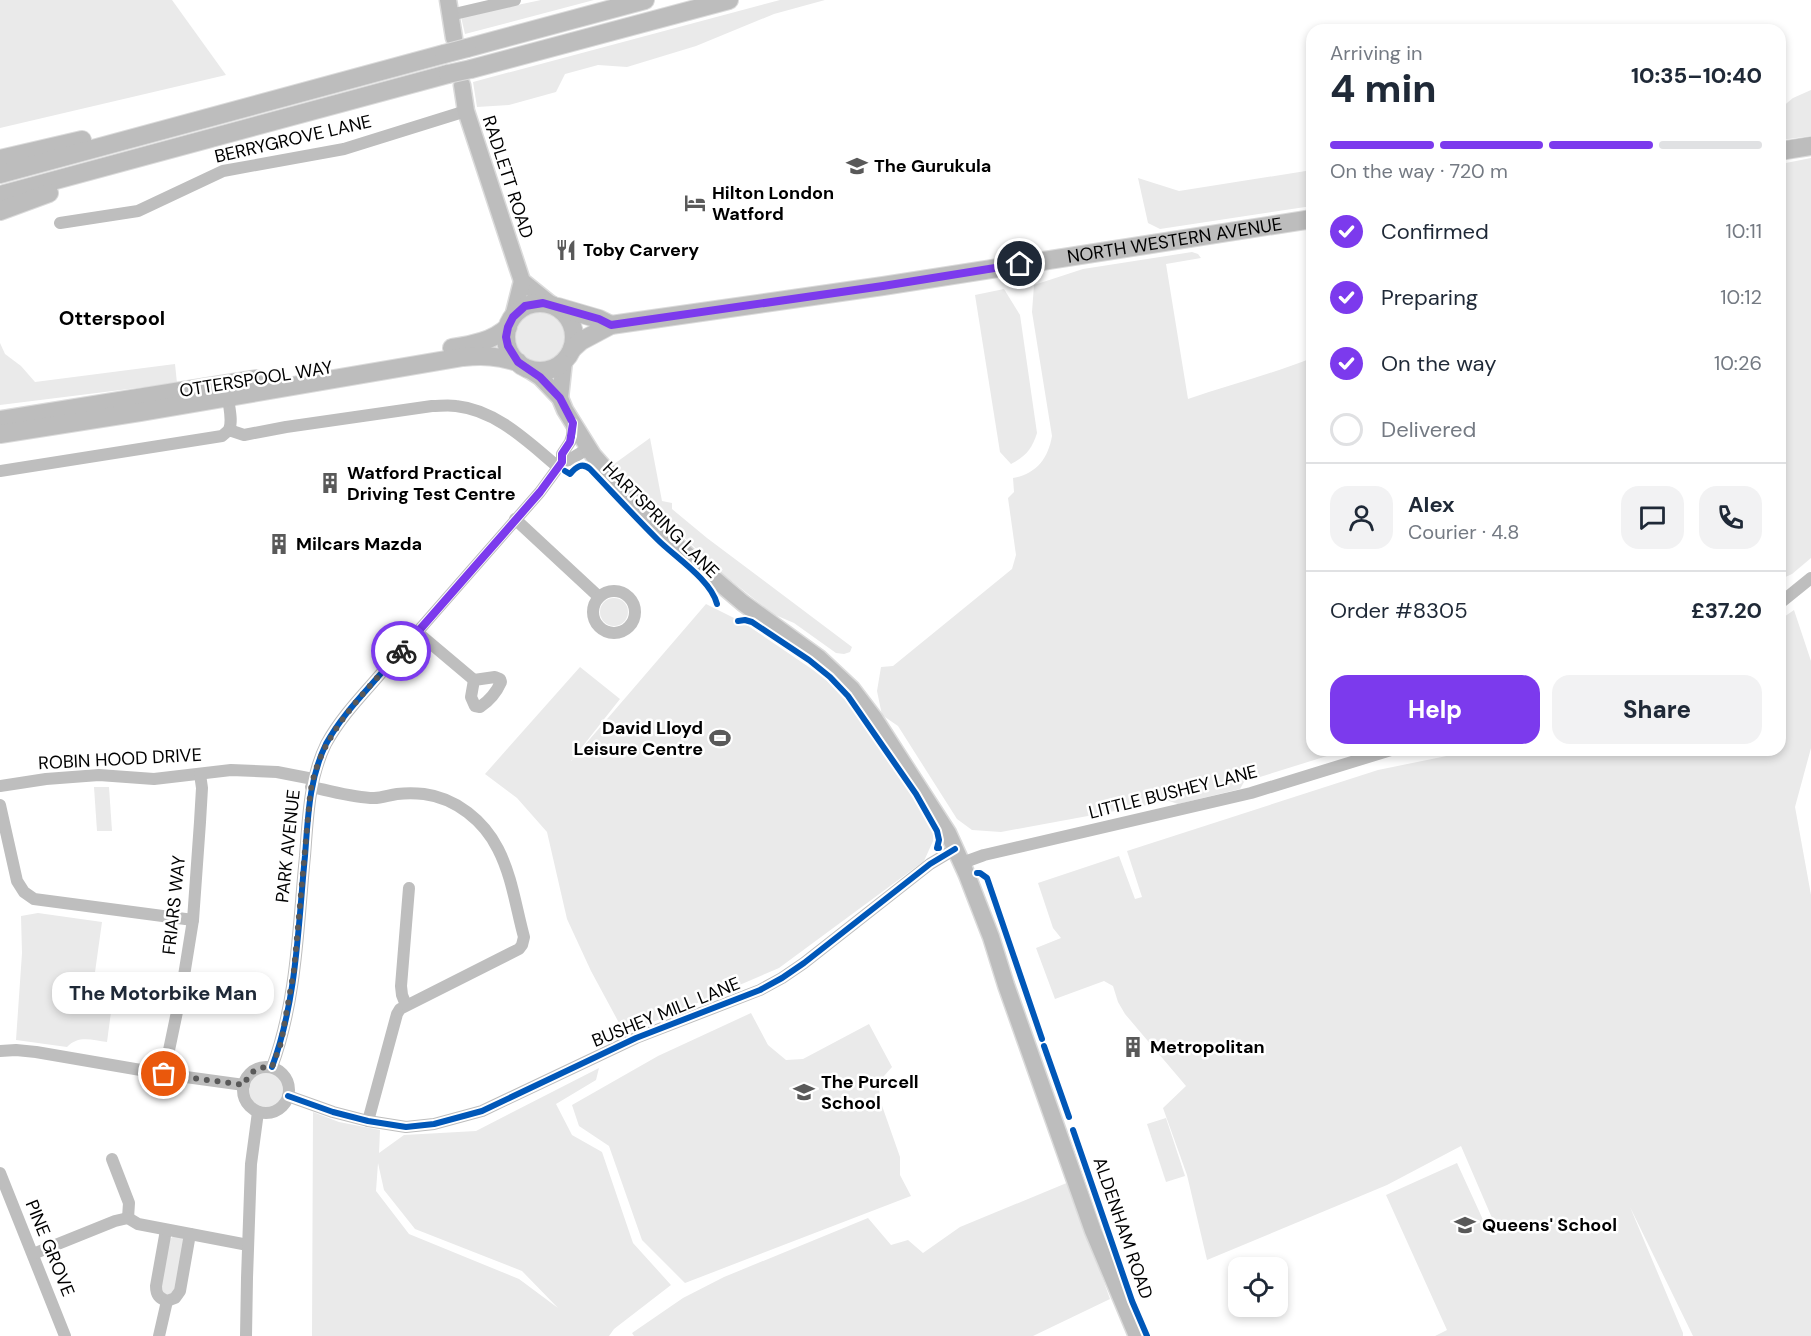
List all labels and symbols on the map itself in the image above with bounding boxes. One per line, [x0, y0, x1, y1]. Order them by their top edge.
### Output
street label: BERRYGROVE LANE [212, 109, 374, 169]
street label: RADLETT ROAD [477, 113, 539, 241]
school or university icon: The Gurukula [845, 154, 869, 178]
place label: The Gurukula [874, 154, 991, 178]
place label: Hilton London Watford [712, 181, 834, 226]
hotel icon: Hilton London Watford [683, 191, 707, 215]
street label: NORTH WESTERN AVENUE [1066, 212, 1284, 269]
restaurant icon: Toby Carvery [554, 238, 578, 262]
place label: Toby Carvery [583, 238, 699, 262]
pin [994, 238, 1045, 289]
district label: Otterspool [59, 305, 165, 331]
street label: OTTERSPOOL WAY [178, 355, 335, 403]
street label: HARTSPRING LANE [598, 457, 724, 583]
place label: Watford Practical Driving Test Centre [347, 461, 516, 506]
building icon: Watford Practical Driving Test Centre [318, 471, 342, 495]
building icon: Milcars Mazda [267, 532, 291, 556]
place label: Milcars Mazda [296, 532, 422, 556]
courier [371, 621, 431, 681]
place label: David Lloyd Leisure Centre [574, 716, 703, 761]
sports icon: David Lloyd Leisure Centre [708, 726, 732, 750]
street label: ROBIN HOOD DRIVE [38, 743, 202, 775]
street label: LITTLE BUSHEY LANE [1086, 759, 1260, 825]
street label: PARK AVENUE [270, 788, 306, 904]
street label: FRIARS WAY [157, 854, 191, 956]
street label: BUSHEY MILL LANE [588, 971, 744, 1053]
callout: The Motorbike Man [53, 972, 275, 1014]
building icon: Metropolitan [1121, 1035, 1145, 1059]
place label: Metropolitan [1150, 1035, 1265, 1059]
pin [138, 1048, 189, 1099]
place label: The Purcell School [821, 1070, 919, 1115]
school or university icon: The Purcell School [792, 1080, 816, 1104]
street label: ALDENHAM ROAD [1087, 1154, 1159, 1302]
street label: PINE GROVE [20, 1196, 80, 1300]
school or university icon: Queens' School [1453, 1213, 1477, 1237]
place label: Queens' School [1482, 1213, 1617, 1237]

